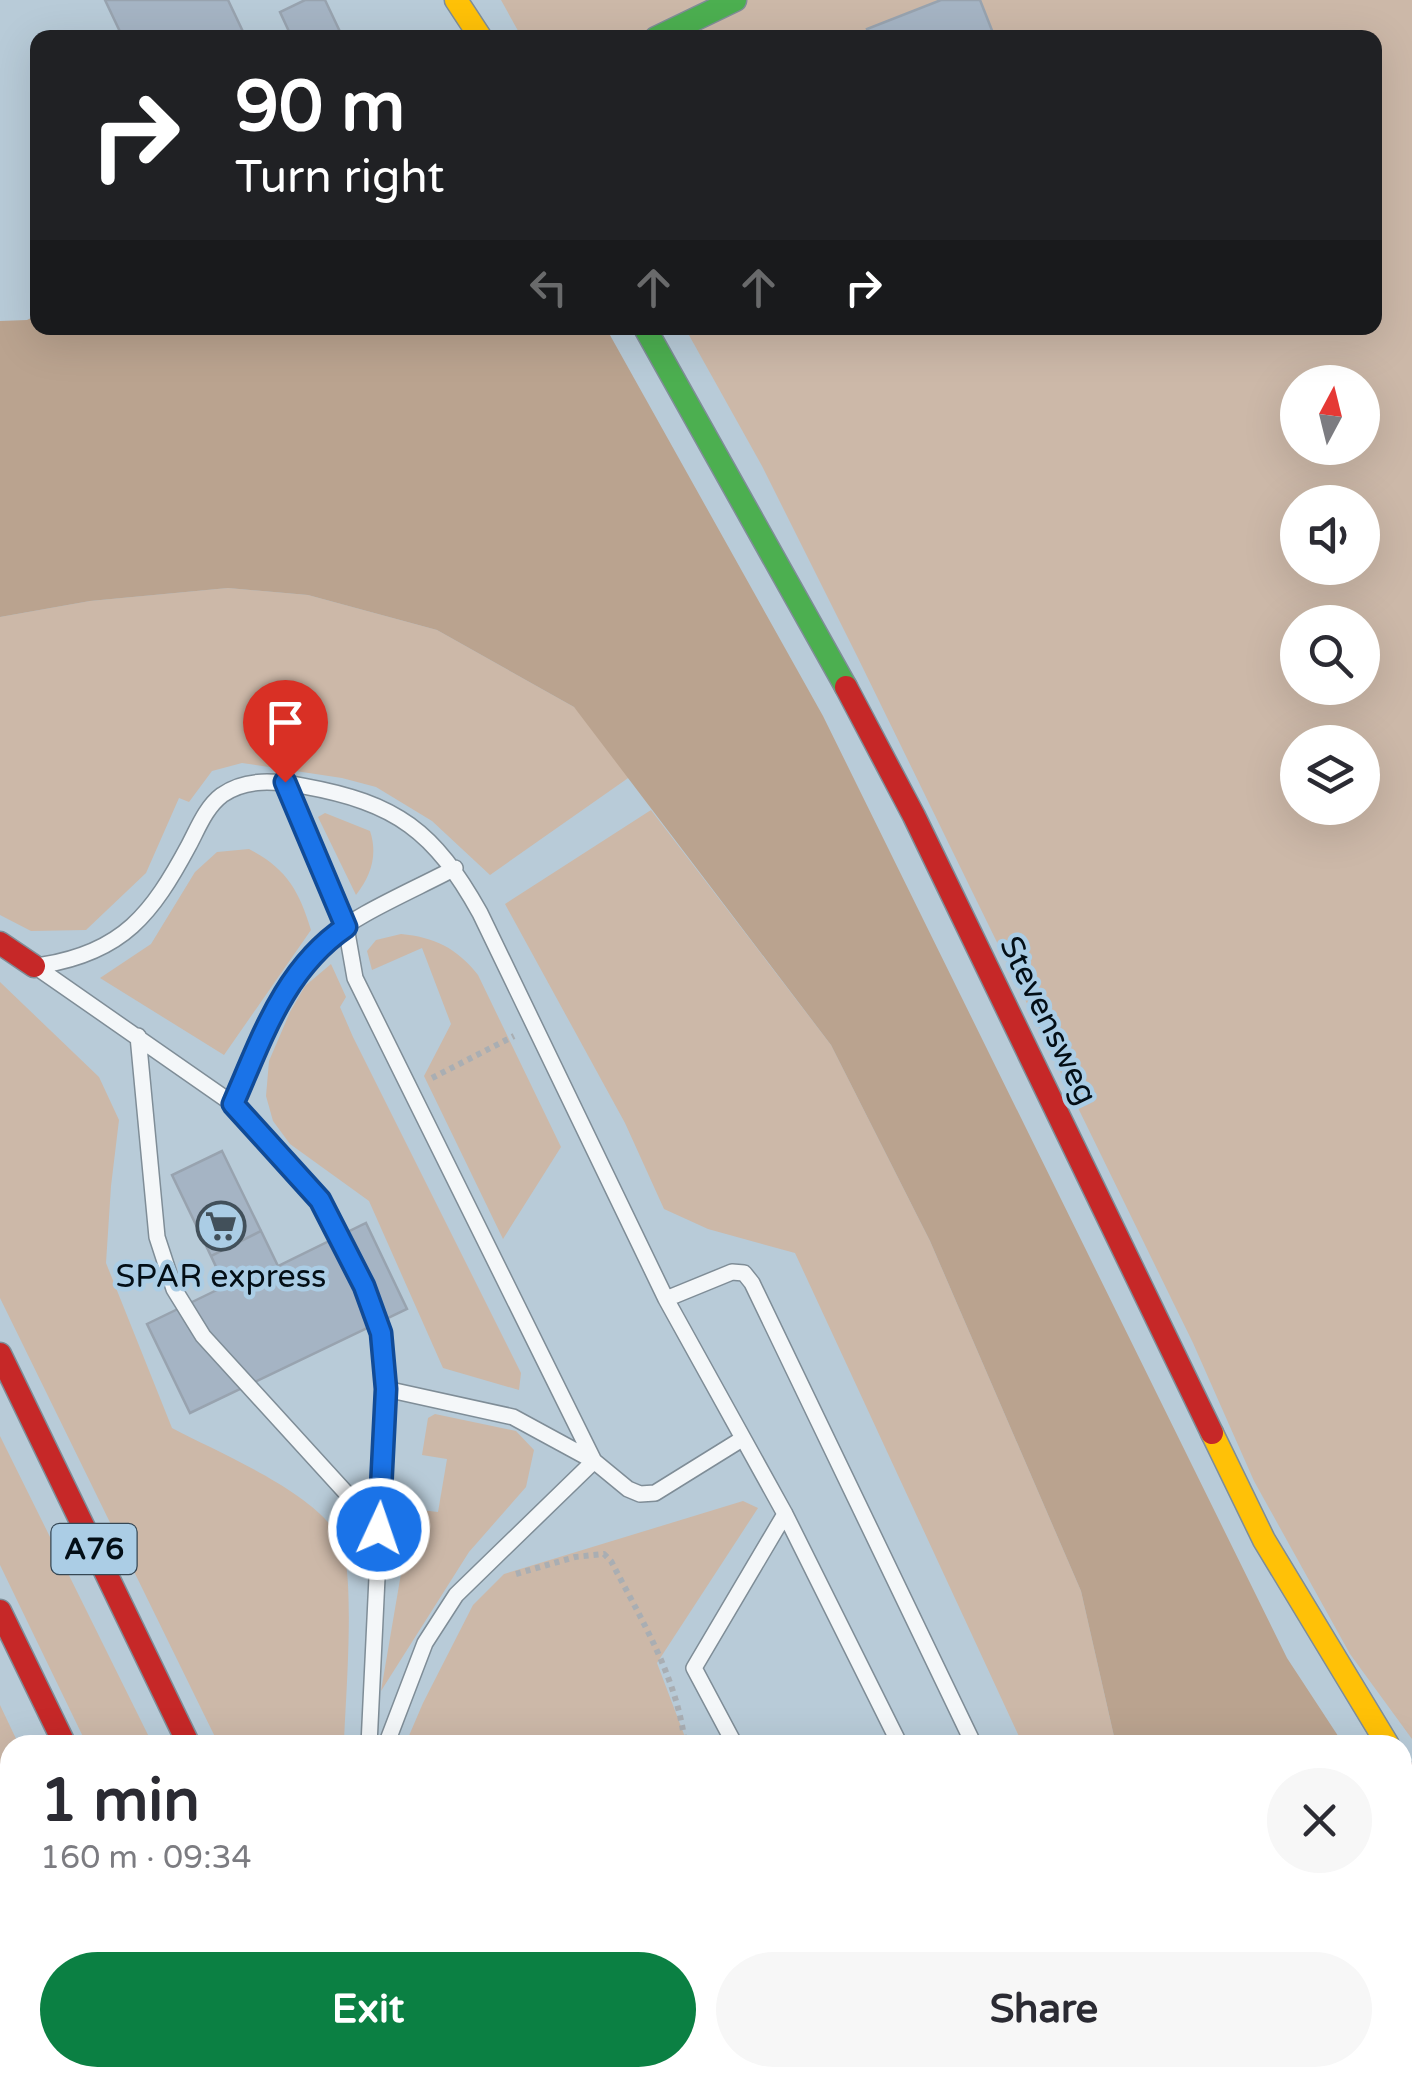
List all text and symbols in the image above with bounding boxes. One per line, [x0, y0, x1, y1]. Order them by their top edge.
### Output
text: 90 m [235, 66, 405, 150]
icon: right [70, 70, 200, 200]
text: Turn right [235, 151, 444, 205]
icon: left [521, 260, 576, 315]
icon: ahead [626, 260, 681, 315]
icon: ahead [731, 260, 786, 315]
icon: right [836, 260, 891, 315]
north arrow [1280, 365, 1380, 465]
map controls [1280, 365, 1380, 825]
button: sound [1280, 485, 1380, 585]
button: search [1280, 605, 1380, 705]
pin [243, 680, 328, 783]
icon: arrive [258, 695, 313, 750]
button: layers [1280, 725, 1380, 825]
street label: Stevensweg [991, 930, 1105, 1111]
supermarket icon: SPAR express [195, 1200, 247, 1252]
place label: SPAR express [116, 1258, 326, 1296]
position arrow [327, 1477, 431, 1581]
road number: A76 [52, 1524, 136, 1574]
text: 1 min [40, 1765, 200, 1837]
button: close [1267, 1768, 1372, 1873]
text: 160 m · 09:34 [40, 1839, 252, 1877]
button: Exit [40, 1952, 696, 2067]
button: Share [716, 1952, 1372, 2067]

